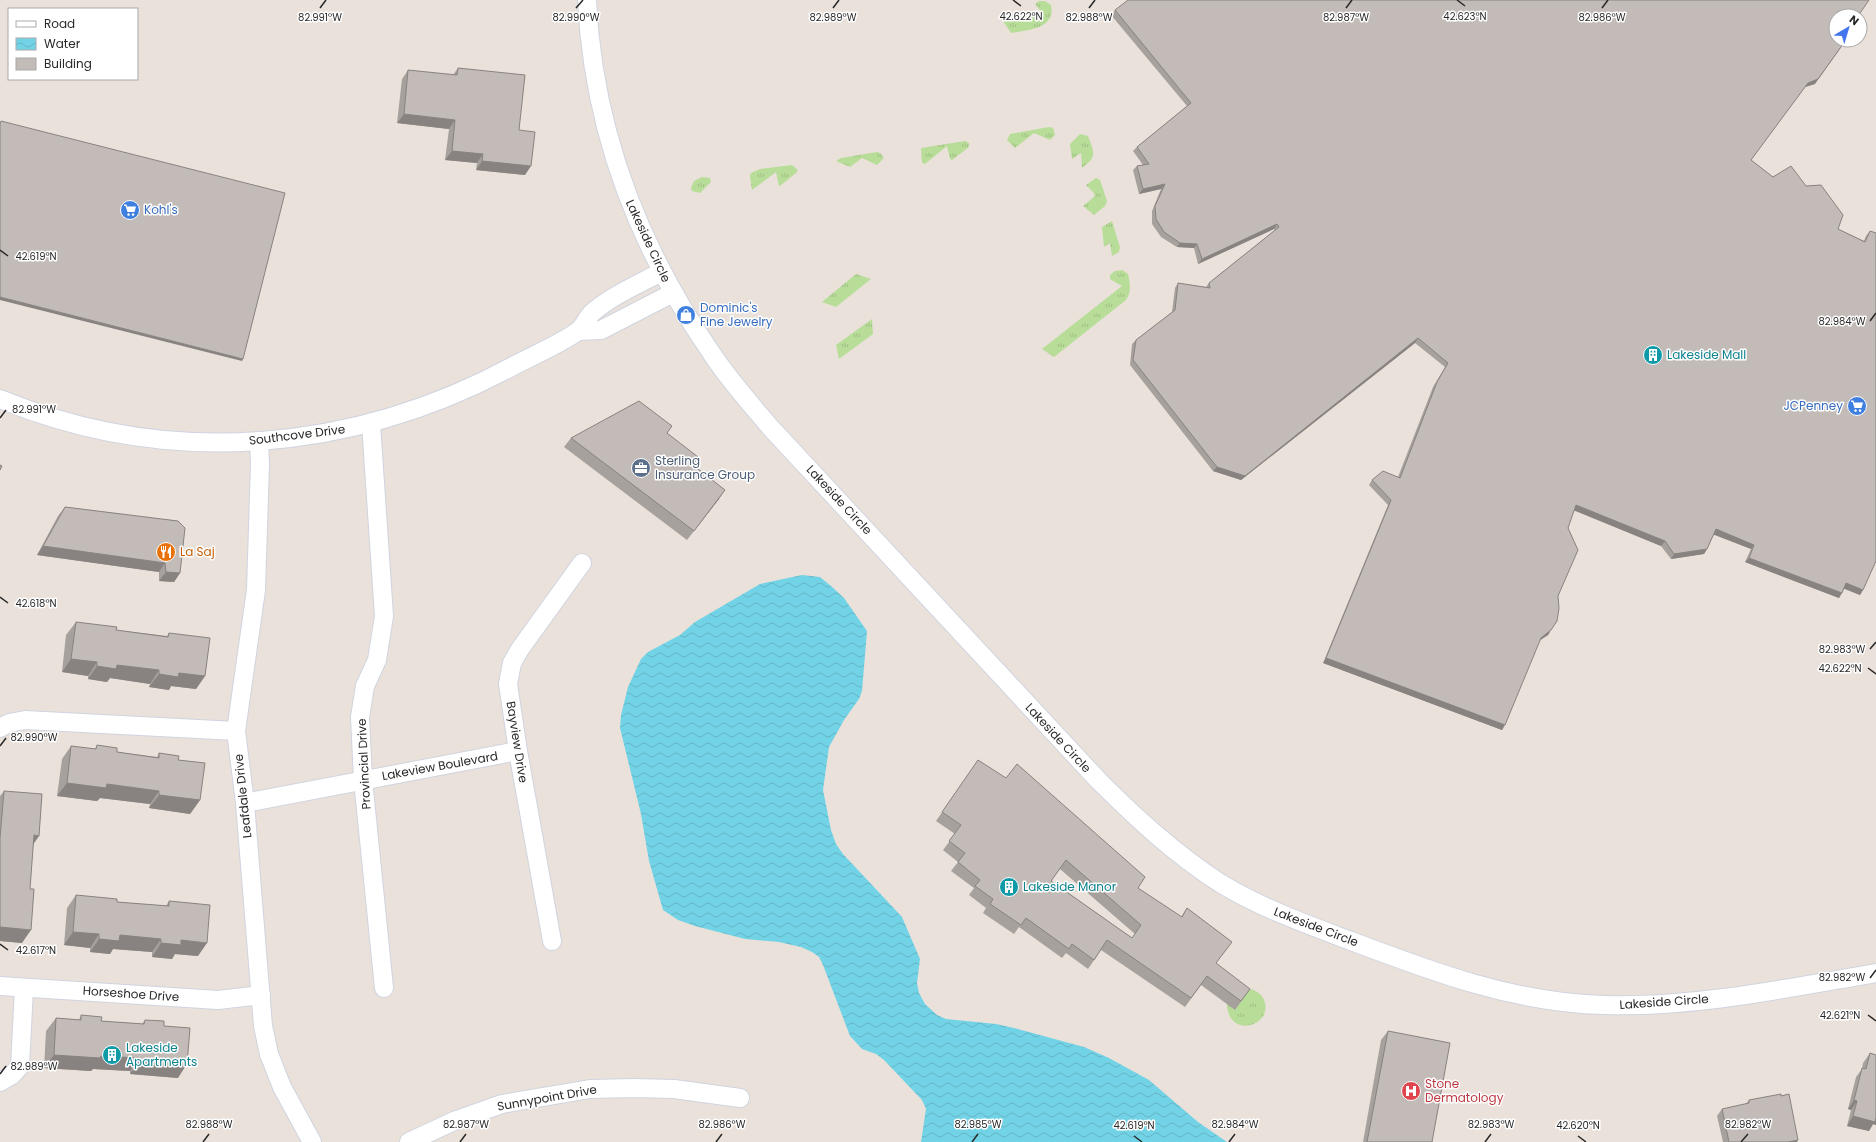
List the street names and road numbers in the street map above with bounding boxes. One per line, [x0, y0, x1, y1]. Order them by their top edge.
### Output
street label: Lakeside Circle [622, 197, 675, 285]
street label: Southcove Drive [248, 420, 346, 449]
street label: Lakeside Circle [803, 461, 876, 538]
street label: Lakeside Circle [1022, 699, 1095, 776]
street label: Bayview Drive [503, 700, 532, 784]
street label: Provincial Drive [353, 718, 374, 810]
street label: Lakeview Boulevard [381, 747, 499, 784]
street label: Leafdale Drive [230, 753, 255, 839]
street label: Lakeside Circle [1271, 903, 1361, 950]
street label: Horseshoe Drive [82, 982, 180, 1005]
street label: Lakeside Circle [1619, 990, 1709, 1013]
street label: Sunnypoint Drive [496, 1080, 598, 1115]

